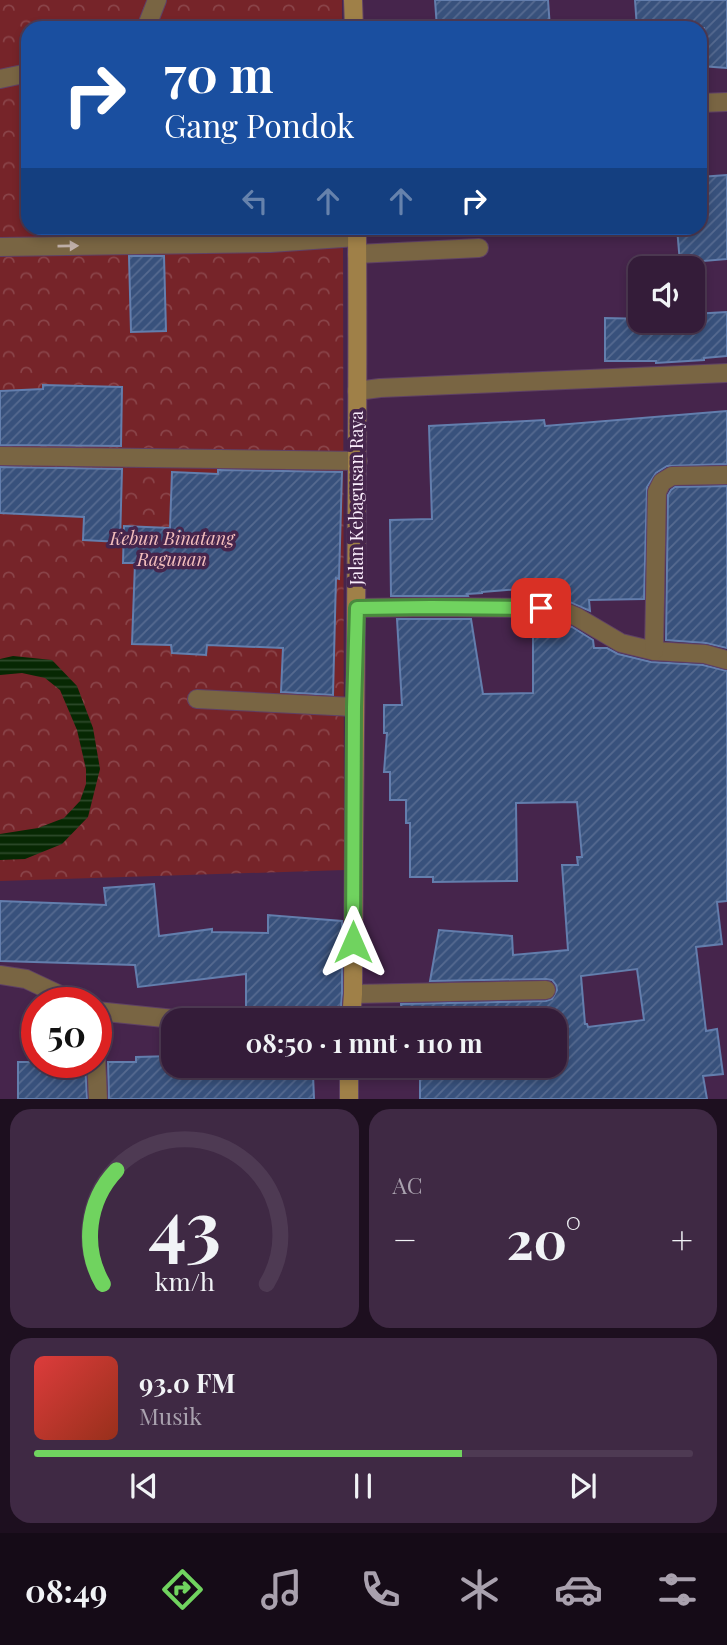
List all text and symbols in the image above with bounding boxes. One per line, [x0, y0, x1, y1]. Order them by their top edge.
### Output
text: 70 m [164, 40, 274, 105]
icon: right [49, 49, 140, 140]
text: Gang Pondok [164, 103, 354, 146]
icon: left [236, 182, 274, 220]
icon: ahead [309, 182, 347, 220]
icon: ahead [382, 182, 420, 220]
icon: right [455, 182, 493, 220]
one-way arrow [57, 240, 79, 252]
map controls [628, 256, 705, 333]
button: sound [628, 256, 705, 333]
street label: Jalan Kebagusan Raya [344, 411, 368, 586]
park label: Kebun Binatang Ragunan [109, 526, 236, 571]
pin [511, 578, 571, 638]
icon: arrive [522, 589, 560, 627]
position arrow [316, 905, 390, 979]
speed limit sign: 50 [21, 987, 112, 1078]
text: 08:50 · 1 mnt · 110 m [245, 1025, 483, 1060]
text: AC [393, 1169, 423, 1200]
text: 43 [148, 1176, 221, 1273]
text: 20° [506, 1204, 581, 1273]
text: − [393, 1213, 417, 1264]
text: + [671, 1213, 693, 1264]
text: km/h [154, 1264, 215, 1297]
text: 93.0 FM [139, 1365, 235, 1400]
text: Musik [139, 1400, 202, 1431]
icon: previous [125, 1467, 163, 1505]
icon: pause [344, 1467, 382, 1505]
icon: next [564, 1467, 602, 1505]
icon: directions [158, 1565, 207, 1614]
icon: music [257, 1565, 306, 1614]
icon: phone [356, 1565, 405, 1614]
icon: climate [455, 1565, 504, 1614]
icon: car [554, 1565, 603, 1614]
icon: filters [653, 1565, 702, 1614]
text: 08:49 [25, 1568, 108, 1611]

